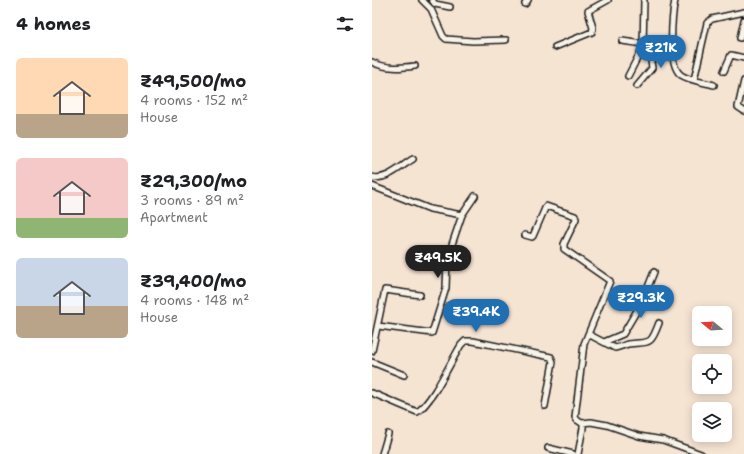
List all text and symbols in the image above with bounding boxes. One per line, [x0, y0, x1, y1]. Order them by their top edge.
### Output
text: 4 homes [16, 13, 91, 35]
icon: filters [334, 13, 356, 35]
pin: ₹21K [637, 35, 685, 69]
text: ₹21K [645, 39, 677, 56]
text: ₹49,500/mo [140, 70, 246, 92]
icon: home [48, 74, 96, 122]
text: 4 rooms · 152 m² [140, 92, 248, 109]
text: House [140, 109, 178, 126]
text: ₹29,300/mo [140, 170, 247, 192]
icon: home [48, 174, 96, 222]
text: 3 rooms · 89 m² [140, 192, 244, 209]
text: Apartment [140, 209, 208, 226]
pin: ₹49.5K [405, 245, 471, 279]
text: ₹49.5K [414, 249, 462, 266]
text: ₹39,400/mo [140, 270, 247, 292]
icon: home [48, 274, 96, 322]
pin: ₹29.3K [608, 285, 674, 319]
text: ₹29.3K [617, 289, 665, 306]
text: 4 rooms · 148 m² [140, 292, 249, 309]
pin: ₹39.4K [443, 299, 509, 333]
text: ₹39.4K [452, 303, 500, 320]
north arrow [692, 306, 732, 346]
map controls [692, 306, 732, 442]
text: House [140, 309, 178, 326]
button: locate [692, 354, 732, 394]
button: layers [692, 402, 732, 442]

